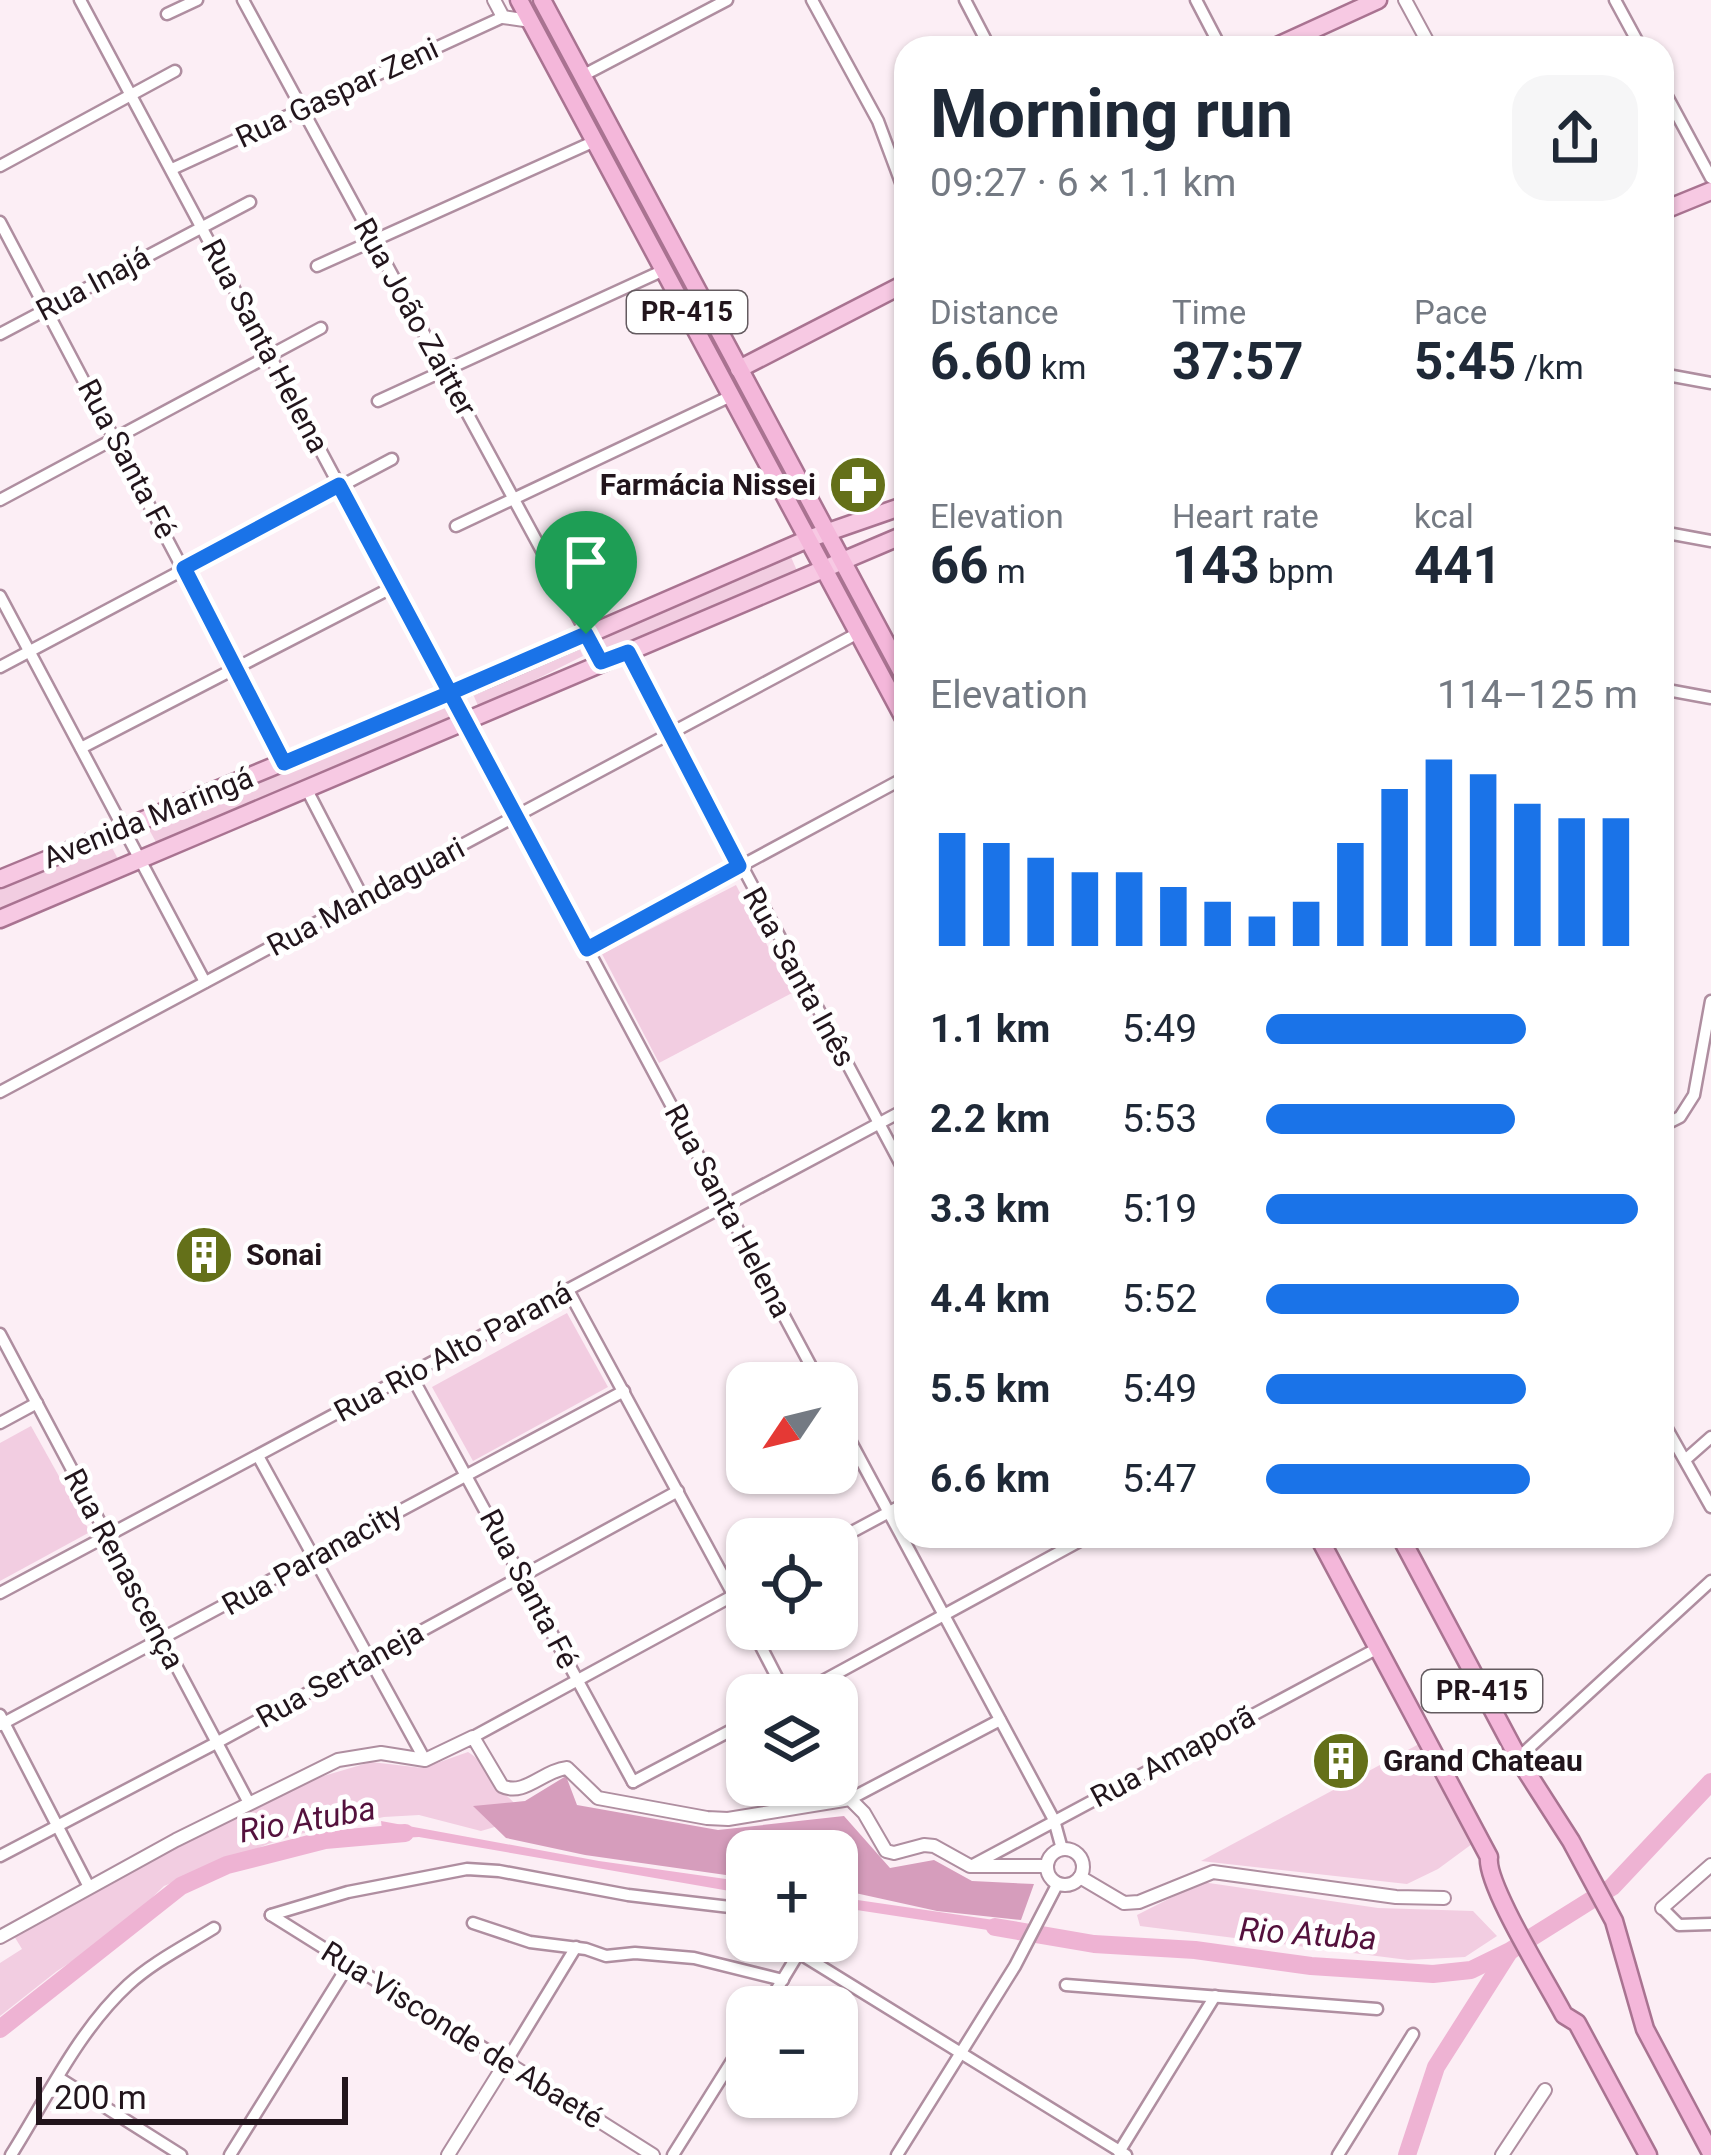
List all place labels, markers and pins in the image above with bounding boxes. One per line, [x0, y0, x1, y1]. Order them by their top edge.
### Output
pharmacy icon: Farmácia Nissei [827, 454, 889, 516]
place label: Farmácia Nissei [600, 467, 816, 502]
pin [535, 511, 637, 634]
building icon: Sonai [173, 1224, 235, 1286]
place label: Sonai [246, 1237, 322, 1272]
building icon: Grand Chateau [1310, 1730, 1372, 1792]
place label: Grand Chateau [1383, 1743, 1583, 1778]

